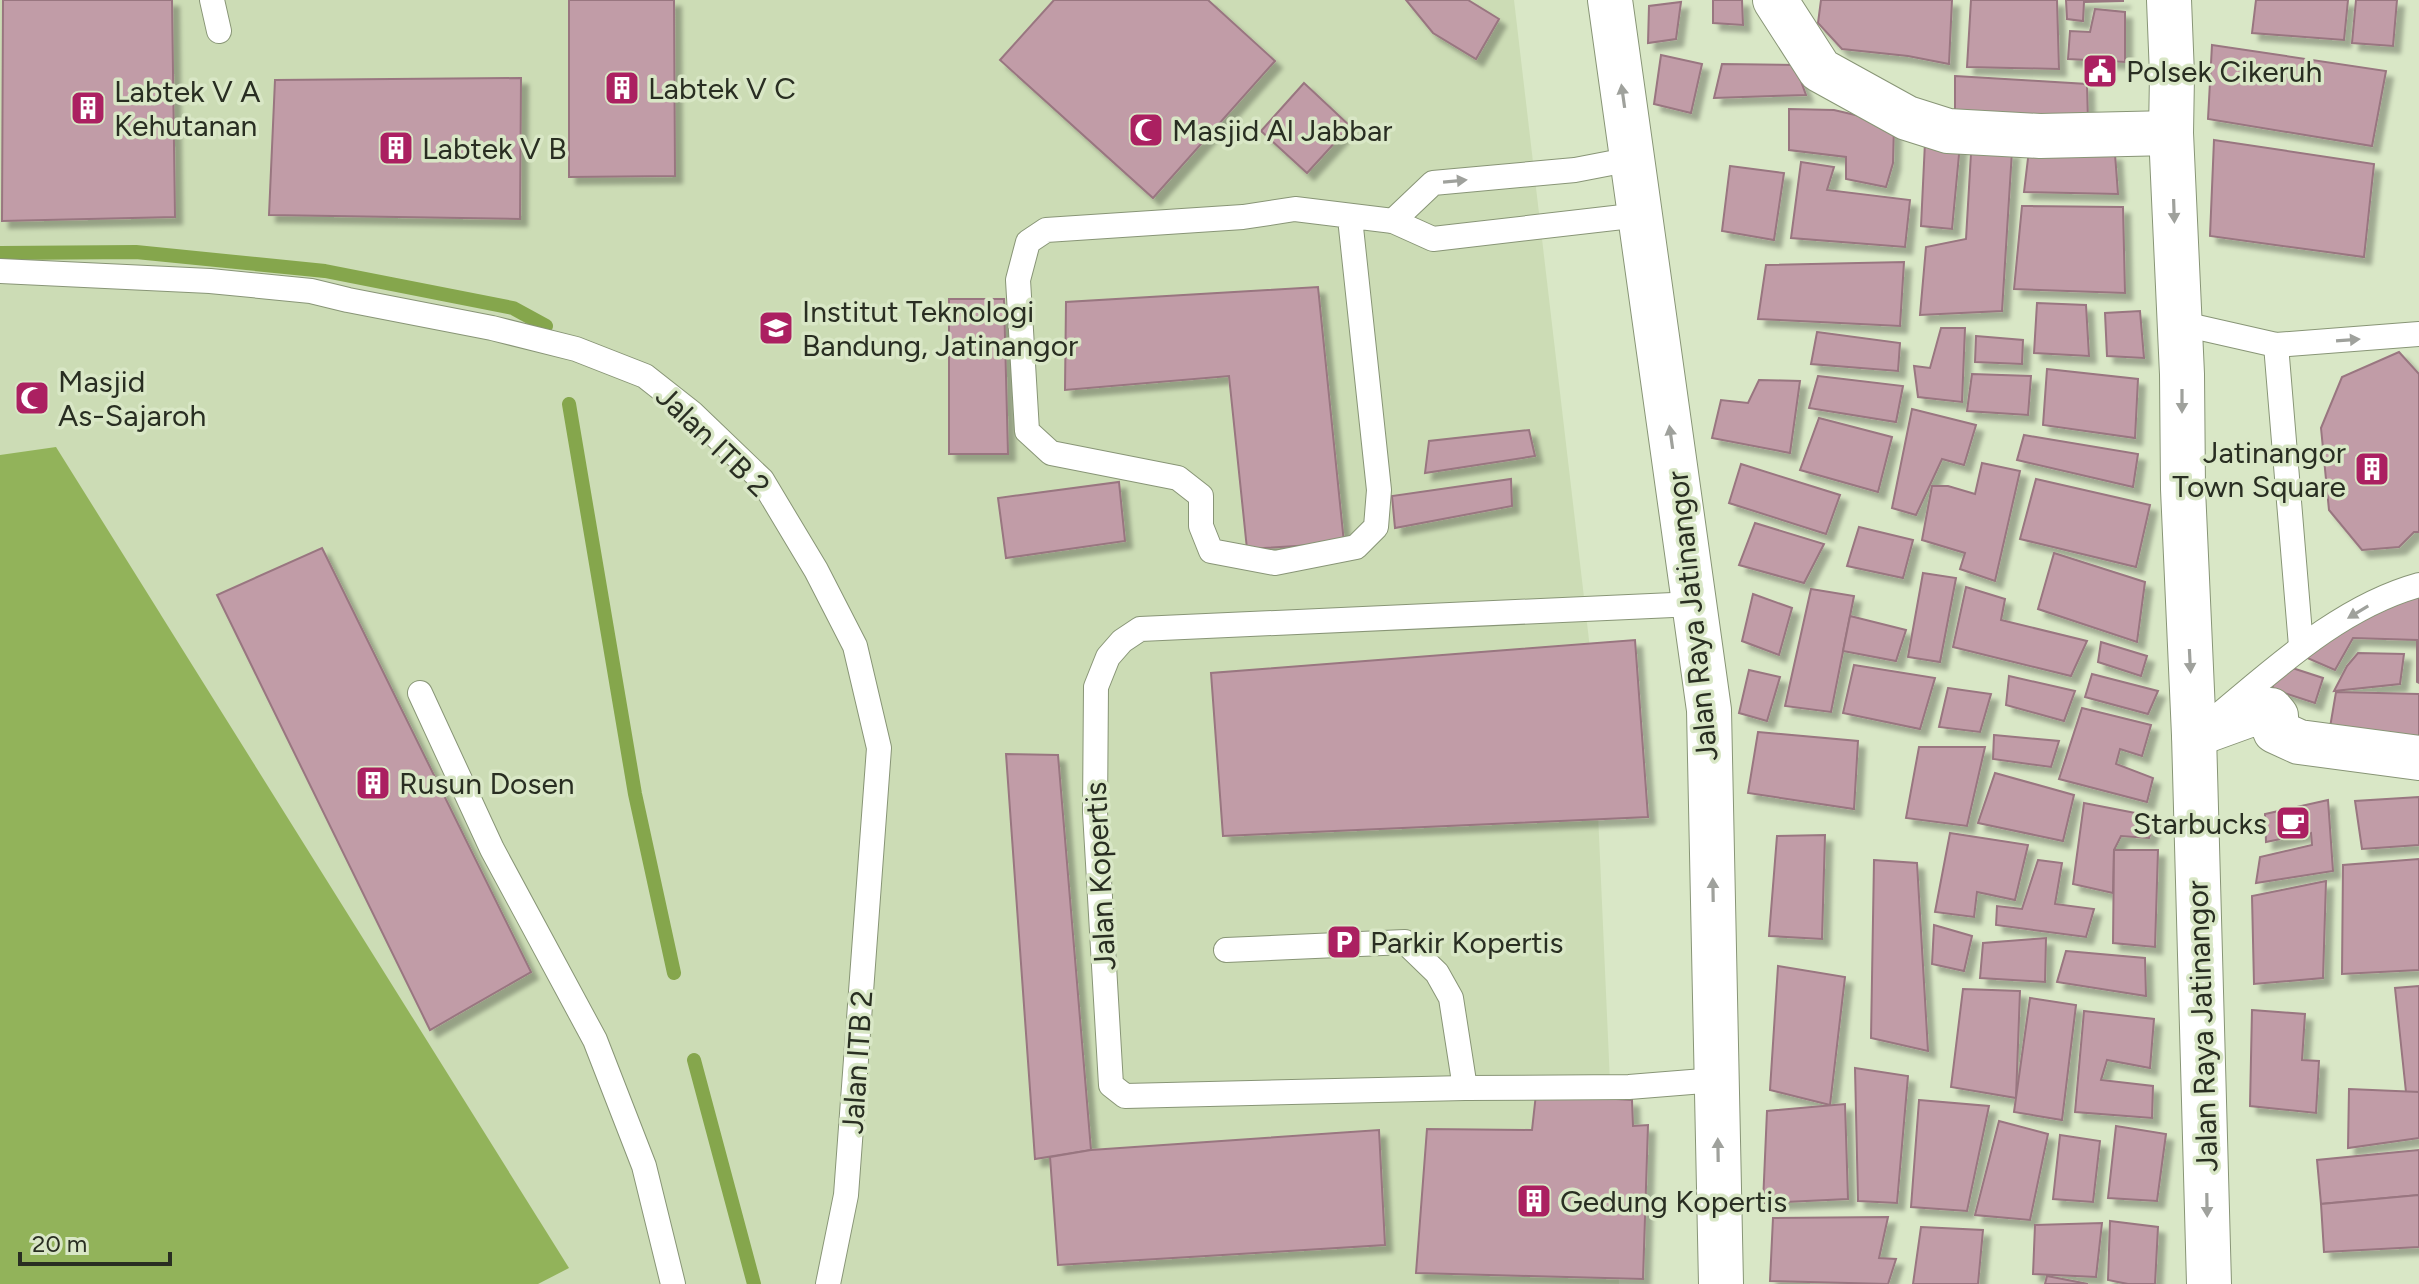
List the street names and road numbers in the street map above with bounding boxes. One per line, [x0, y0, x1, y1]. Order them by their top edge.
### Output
street label: Jalan ITB 2 [648, 378, 778, 504]
street label: Jalan Raya Jatinangor [1658, 469, 1726, 763]
street label: Jalan Kopertis [1077, 781, 1123, 971]
street label: Jalan Raya Jatinangor [2178, 880, 2226, 1172]
street label: Jalan ITB 2 [834, 989, 880, 1135]

